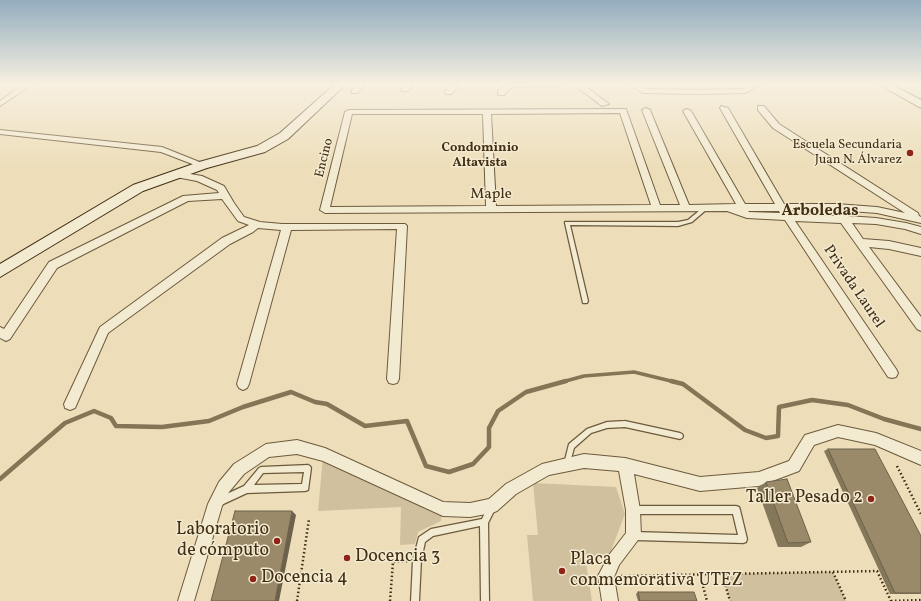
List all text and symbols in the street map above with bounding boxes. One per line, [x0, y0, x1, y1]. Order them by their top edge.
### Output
street label: Encino [313, 137, 337, 179]
place label: Escuela Secundaria Juan N. Álvarez [792, 138, 902, 169]
district label: Condominio Altavista [442, 141, 518, 172]
marker: Escuela Secundaria Juan N. Álvarez [905, 148, 915, 158]
street label: Maple [470, 186, 512, 204]
district label: Arboledas [781, 202, 859, 222]
street label: Privada Laurel [819, 242, 887, 332]
place label: Taller Pesado 2 [746, 488, 863, 510]
marker: Taller Pesado 2 [866, 494, 876, 504]
place label: Laboratorio de cómputo [176, 520, 269, 562]
marker: Laboratorio de cómputo [272, 536, 282, 546]
place label: Docencia 3 [355, 547, 440, 569]
place label: Placa conmemorativa UTEZ [570, 550, 743, 592]
marker: Docencia 3 [342, 553, 352, 563]
marker: Placa conmemorativa UTEZ [557, 566, 567, 576]
place label: Docencia 4 [261, 568, 348, 590]
marker: Docencia 4 [248, 574, 258, 584]

